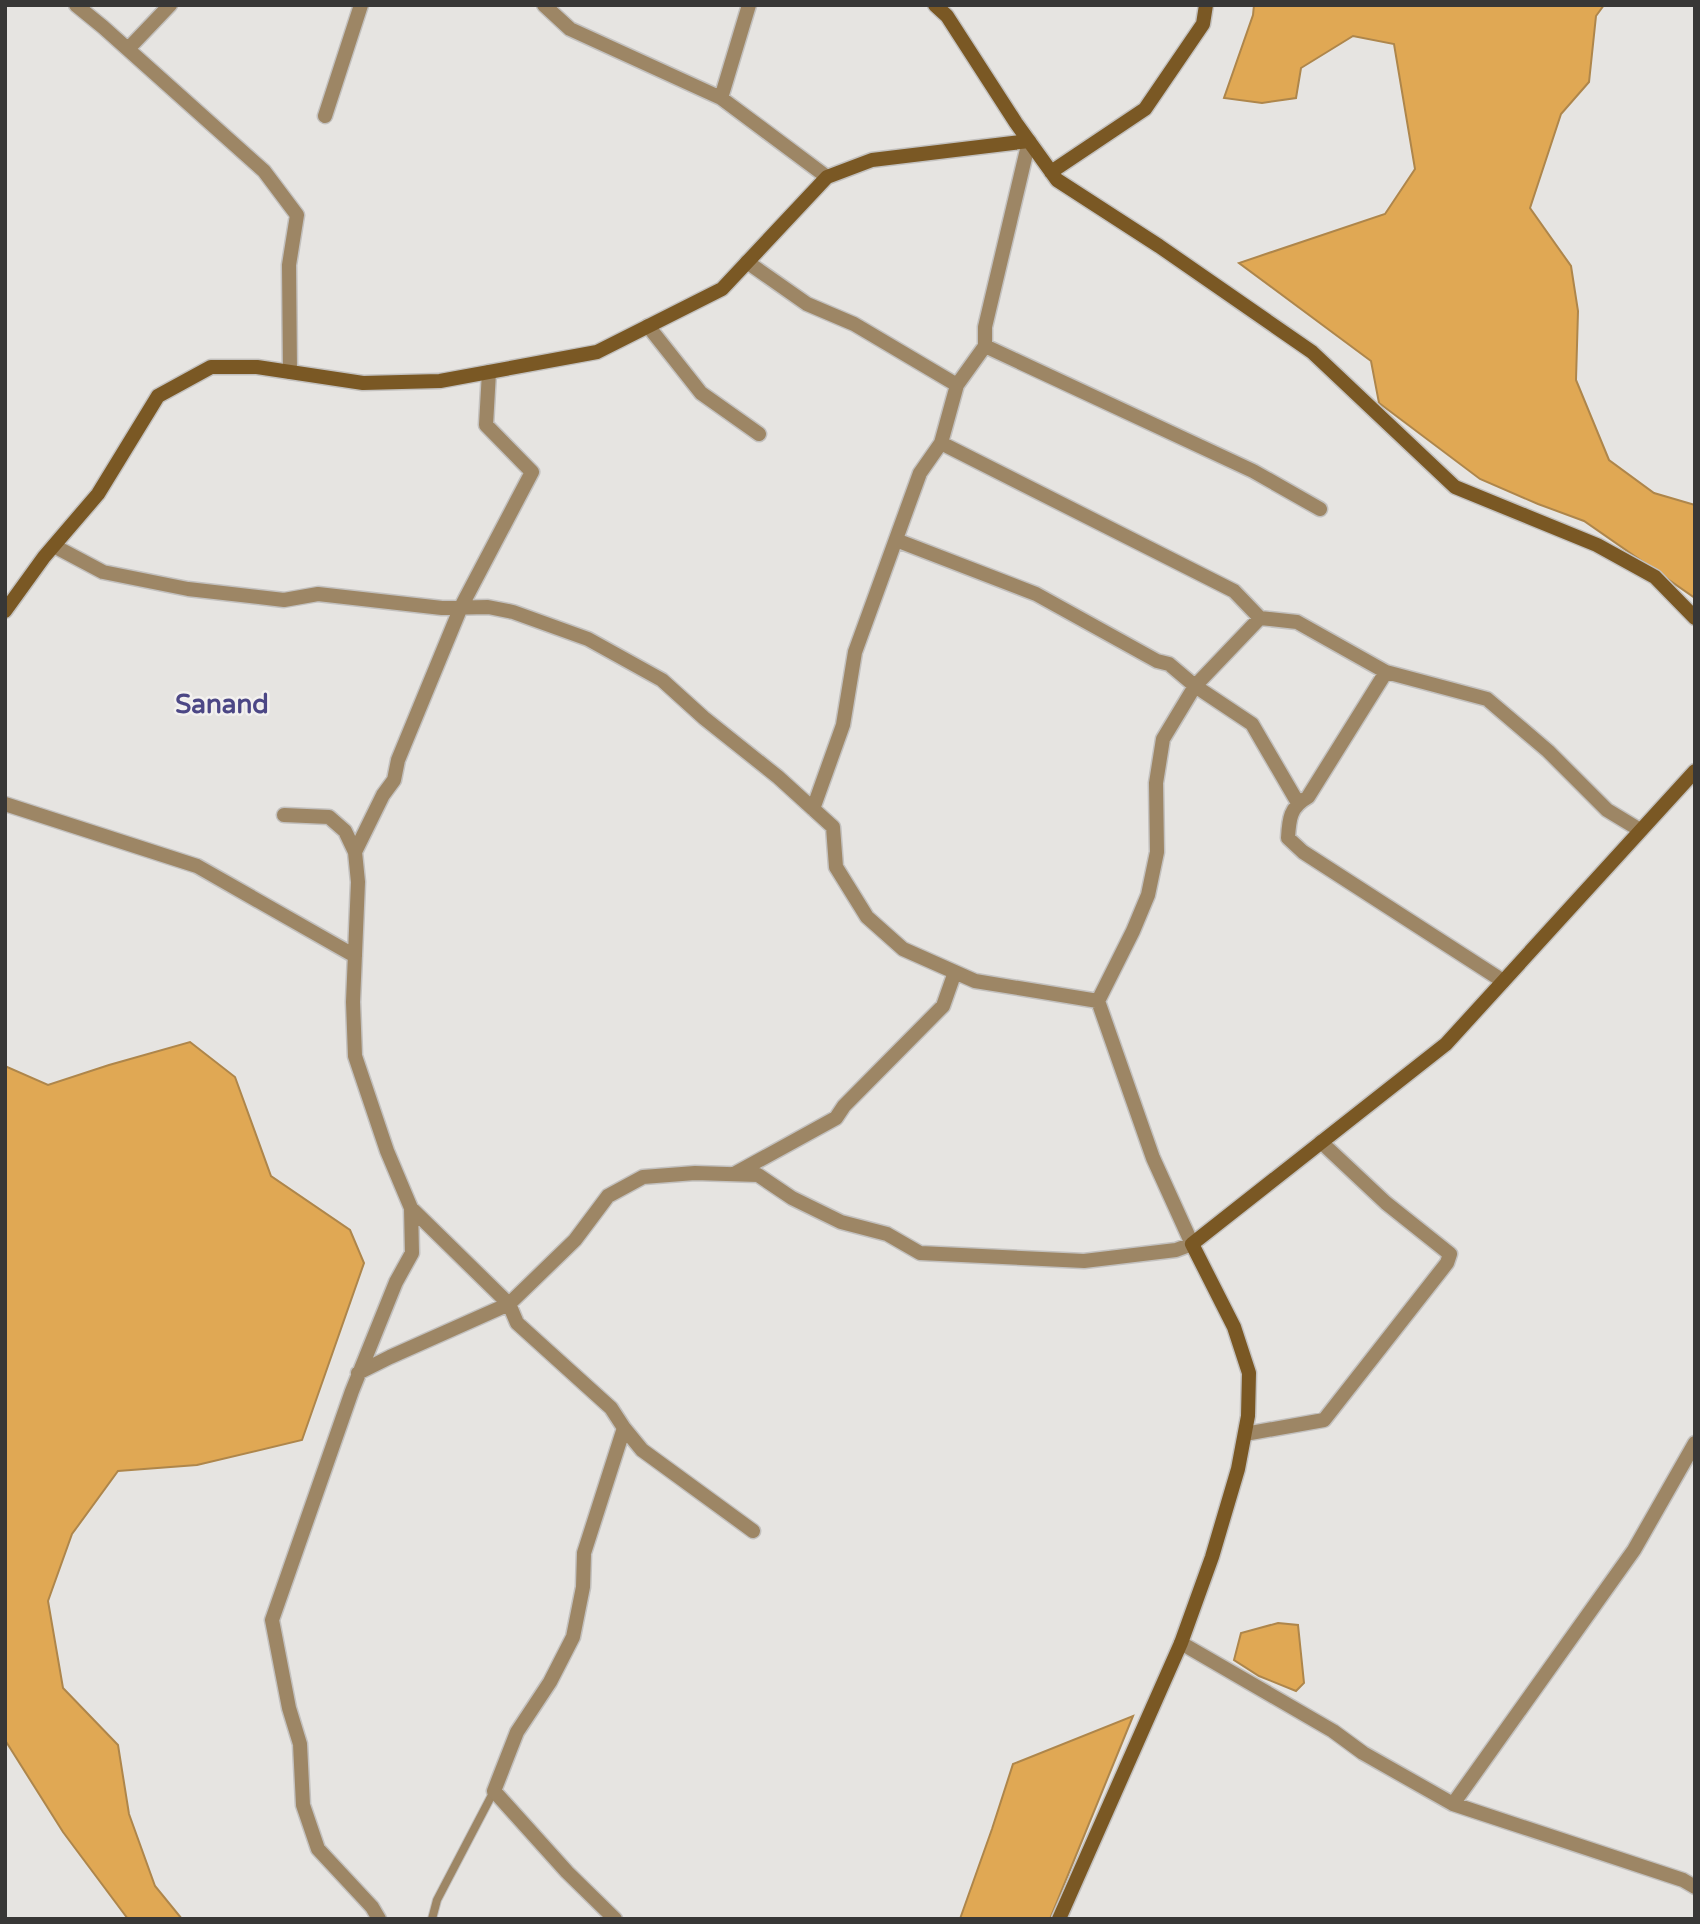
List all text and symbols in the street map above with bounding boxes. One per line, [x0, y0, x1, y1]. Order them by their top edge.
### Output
district label: Sanand [175, 689, 269, 720]

